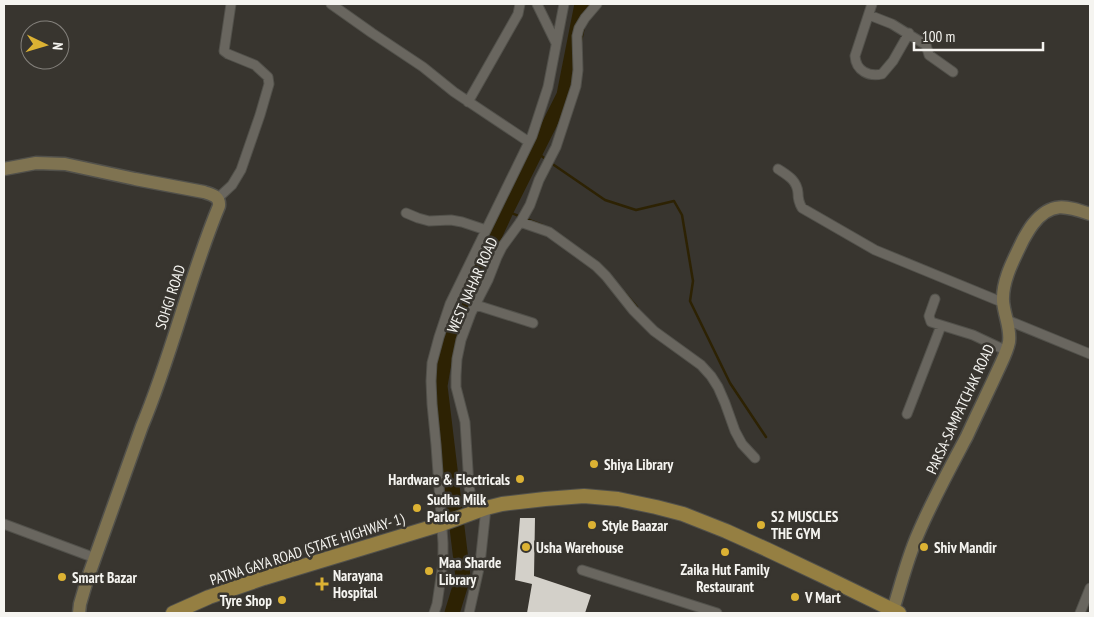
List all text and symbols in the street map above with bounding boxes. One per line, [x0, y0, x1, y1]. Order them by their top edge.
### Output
north arrow [20, 20, 70, 70]
scale bar [914, 20, 1043, 52]
text: 100 m [922, 27, 955, 46]
text: N [49, 42, 67, 51]
street label: WEST NAHAR ROAD [442, 234, 502, 336]
street label: SOHGI ROAD [151, 262, 189, 332]
street label: PARSA-SAMPATCHAK ROAD [922, 341, 998, 477]
place label: Shiya Library [604, 455, 674, 474]
marker: Shiya Library [588, 458, 600, 470]
place label: Hardware & Electricals [388, 470, 510, 489]
marker: Hardware & Electricals [514, 473, 526, 485]
place label: Sudha Milk Parlor [427, 490, 487, 526]
marker: Sudha Milk Parlor [411, 502, 423, 514]
place label: S2 MUSCLES THE GYM [771, 507, 839, 543]
street label: PATNA GAYA ROAD (STATE HIGHWAY- 1) [207, 508, 407, 589]
place label: Style Baazar [602, 516, 668, 535]
marker: Style Baazar [586, 519, 598, 531]
marker: S2 MUSCLES THE GYM [755, 519, 767, 531]
place label: Usha Warehouse [536, 538, 624, 557]
place label: Shiv Mandir [934, 538, 997, 557]
marker: Usha Warehouse [520, 541, 532, 553]
marker: Shiv Mandir [918, 541, 930, 553]
marker: Zaika Hut Family Restaurant [719, 546, 731, 558]
place label: Maa Sharde Library [439, 553, 501, 589]
place label: Zaika Hut Family Restaurant [680, 560, 771, 596]
marker: Maa Sharde Library [423, 565, 435, 577]
place label: Narayana Hospital [333, 566, 383, 602]
place label: Smart Bazar [72, 568, 137, 587]
marker: Smart Bazar [56, 571, 68, 583]
marker: Narayana Hospital [315, 577, 329, 591]
place label: V Mart [804, 588, 841, 607]
place label: Tyre Shop [220, 591, 272, 610]
marker: V Mart [789, 591, 801, 603]
marker: Tyre Shop [276, 594, 288, 606]

